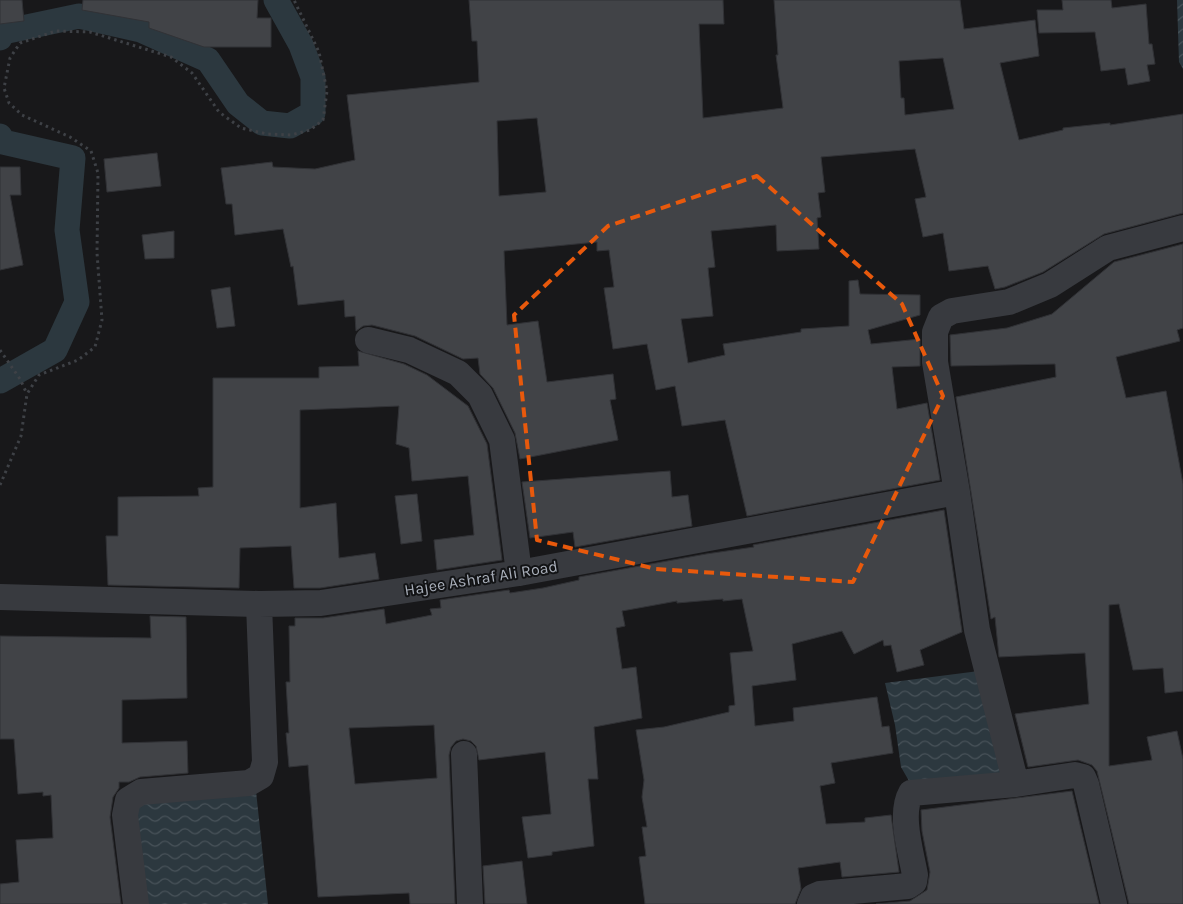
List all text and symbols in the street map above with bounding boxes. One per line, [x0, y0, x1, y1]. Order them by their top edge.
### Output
street label: Hajee Ashraf Ali Road [403, 556, 559, 600]

